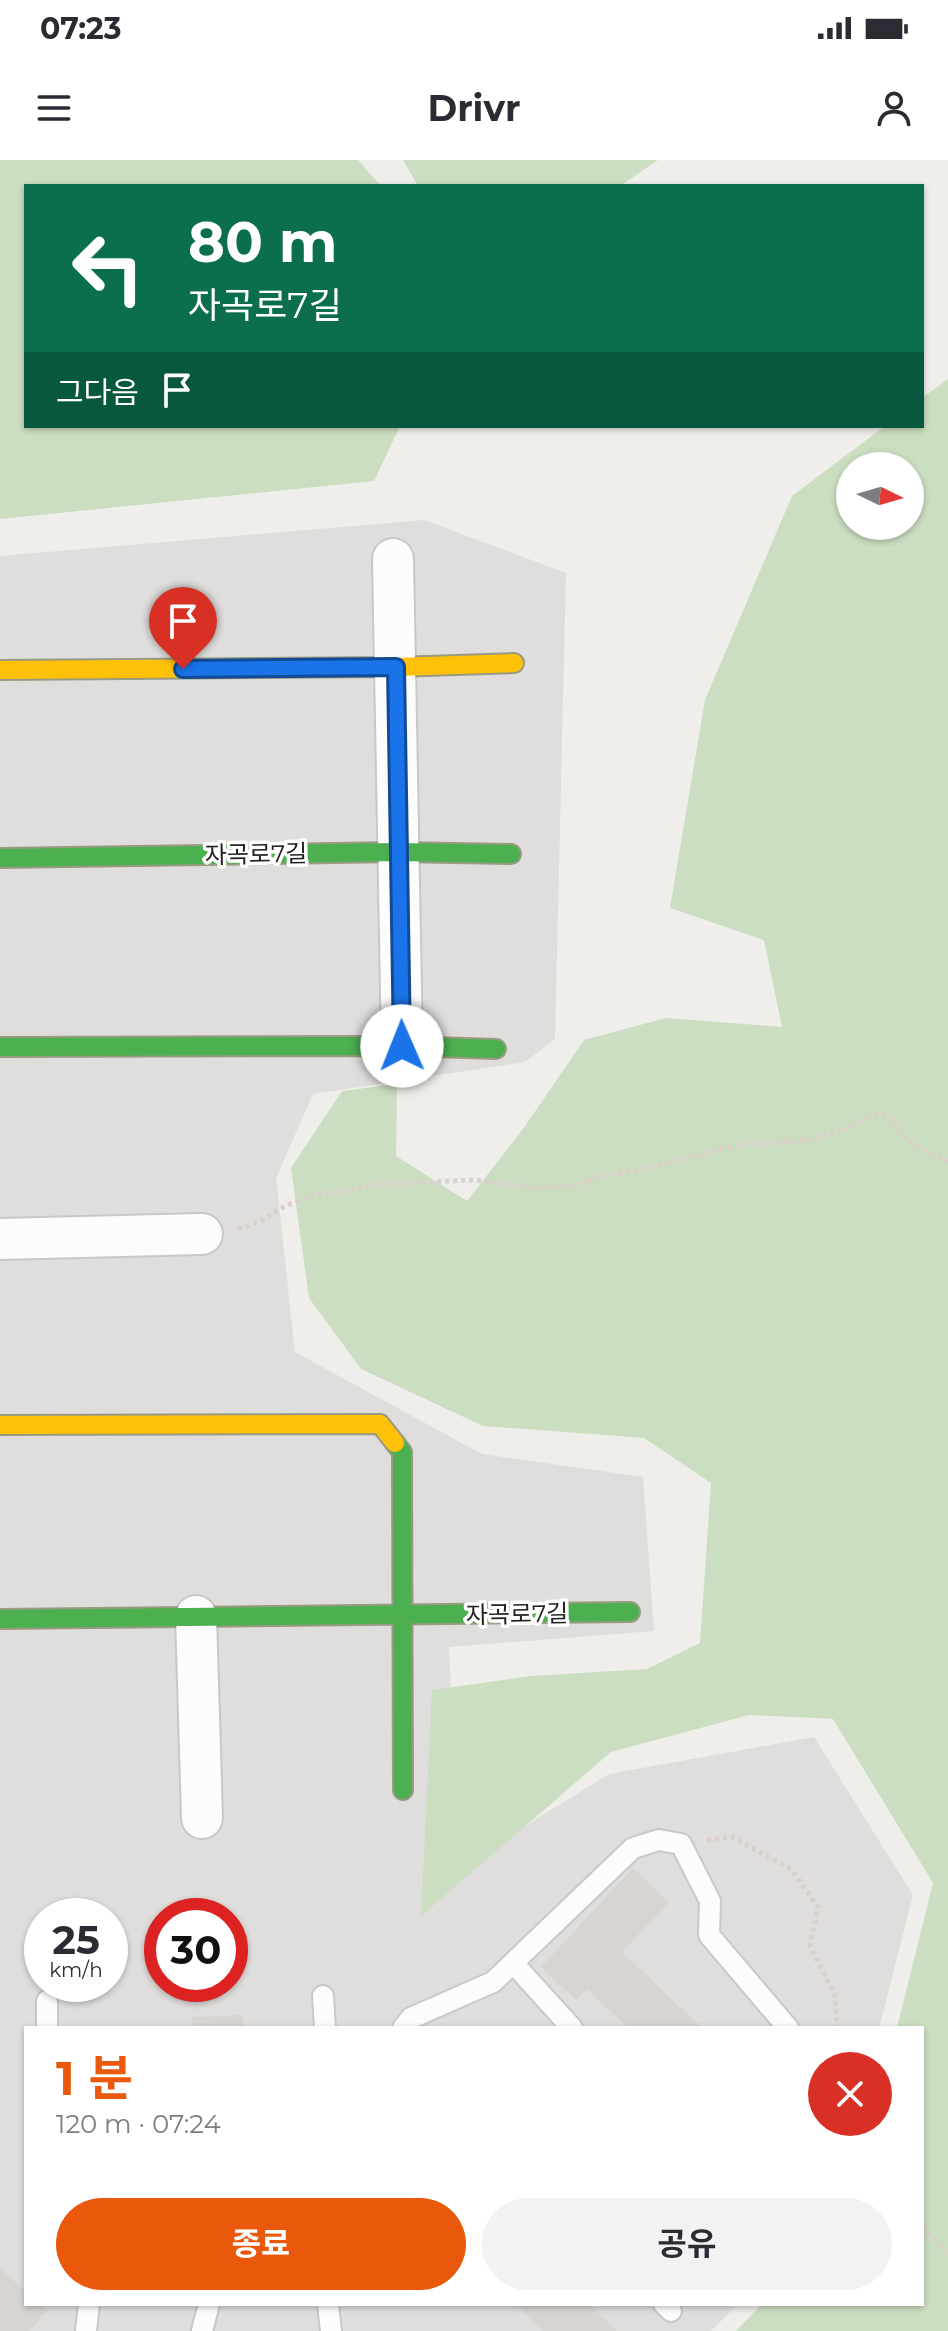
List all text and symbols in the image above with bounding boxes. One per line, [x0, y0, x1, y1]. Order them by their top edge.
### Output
text: 07:23 [40, 10, 122, 47]
icon: menu [32, 86, 76, 130]
text: Drivr [427, 86, 521, 130]
icon: person [872, 86, 916, 130]
text: 80 m [188, 208, 338, 276]
icon: left [56, 216, 160, 320]
text: 자곡로7길 [188, 283, 342, 327]
icon: arrive [155, 368, 199, 412]
text: 그다음 [56, 374, 139, 411]
north arrow [836, 452, 924, 540]
map controls [836, 452, 924, 540]
pin [149, 587, 217, 669]
icon: arrive [161, 599, 205, 643]
street label: 자곡로7길 [205, 839, 307, 869]
position arrow [360, 1004, 444, 1088]
street label: 자곡로7길 [466, 1599, 568, 1629]
speed limit sign: 30 [144, 1898, 248, 2002]
text: 25 [52, 1915, 100, 1964]
text: km/h [49, 1958, 103, 1982]
text: 1 분 [56, 2049, 133, 2107]
button: close [808, 2052, 892, 2136]
text: 120 m · 07:24 [56, 2108, 221, 2140]
button: 종료 [56, 2198, 466, 2290]
button: 공유 [482, 2198, 892, 2290]

